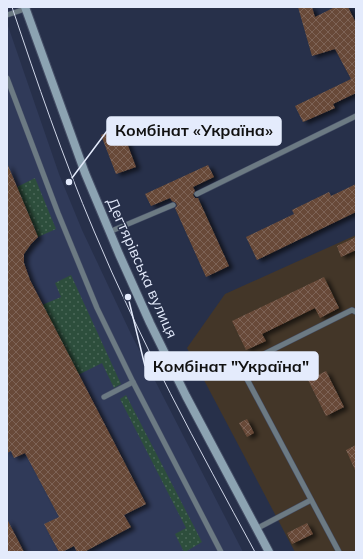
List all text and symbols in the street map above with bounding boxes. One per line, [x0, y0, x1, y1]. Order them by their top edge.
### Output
callout: Комбінат «Україна» [107, 117, 281, 145]
text: Комбінат «Україна» [115, 120, 273, 140]
street label: Дегтярівська вулиця [103, 195, 182, 341]
callout: Комбінат "Україна" [145, 352, 318, 380]
text: Комбінат "Україна" [153, 356, 309, 376]

